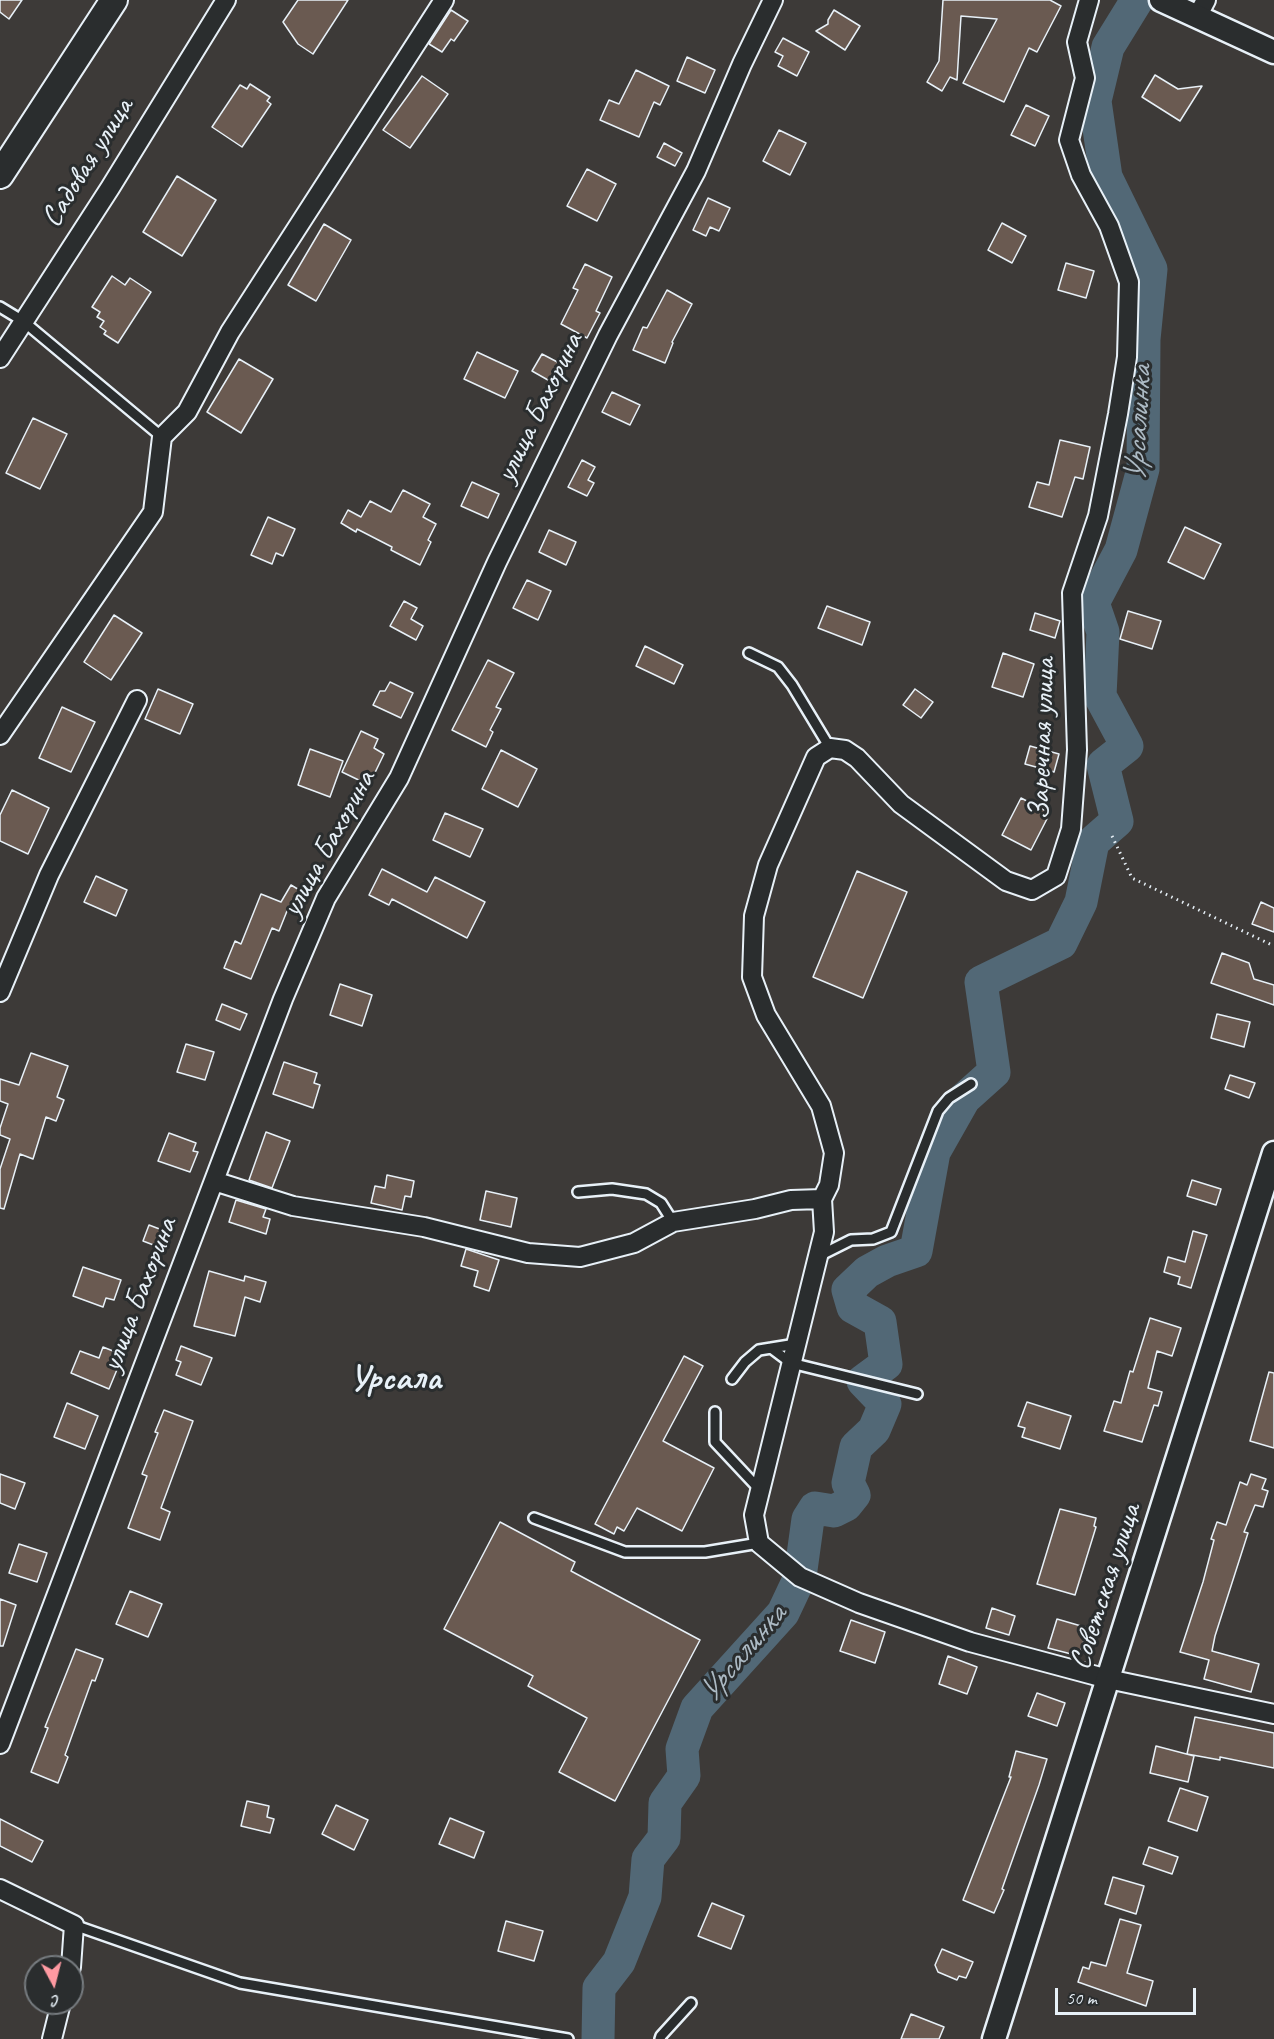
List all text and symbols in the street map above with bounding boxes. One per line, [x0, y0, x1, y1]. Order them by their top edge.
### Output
street label: Садовая улица [34, 92, 142, 234]
street label: улица Бахорина [488, 327, 592, 489]
water label: Урсалинка [1117, 365, 1161, 483]
street label: Заречная улица [1022, 657, 1064, 821]
street label: улица Бахорина [274, 765, 384, 923]
street label: улица Бахорина [94, 1213, 186, 1377]
district label: Урсала [349, 1358, 441, 1402]
street label: Советская улица [1062, 1500, 1150, 1674]
water label: Урсалинка [691, 1597, 795, 1711]
north arrow [24, 1955, 84, 2015]
scale bar [1058, 1976, 1199, 2014]
text: 50 m [1066, 1987, 1097, 2009]
text: С [51, 1990, 61, 2011]

